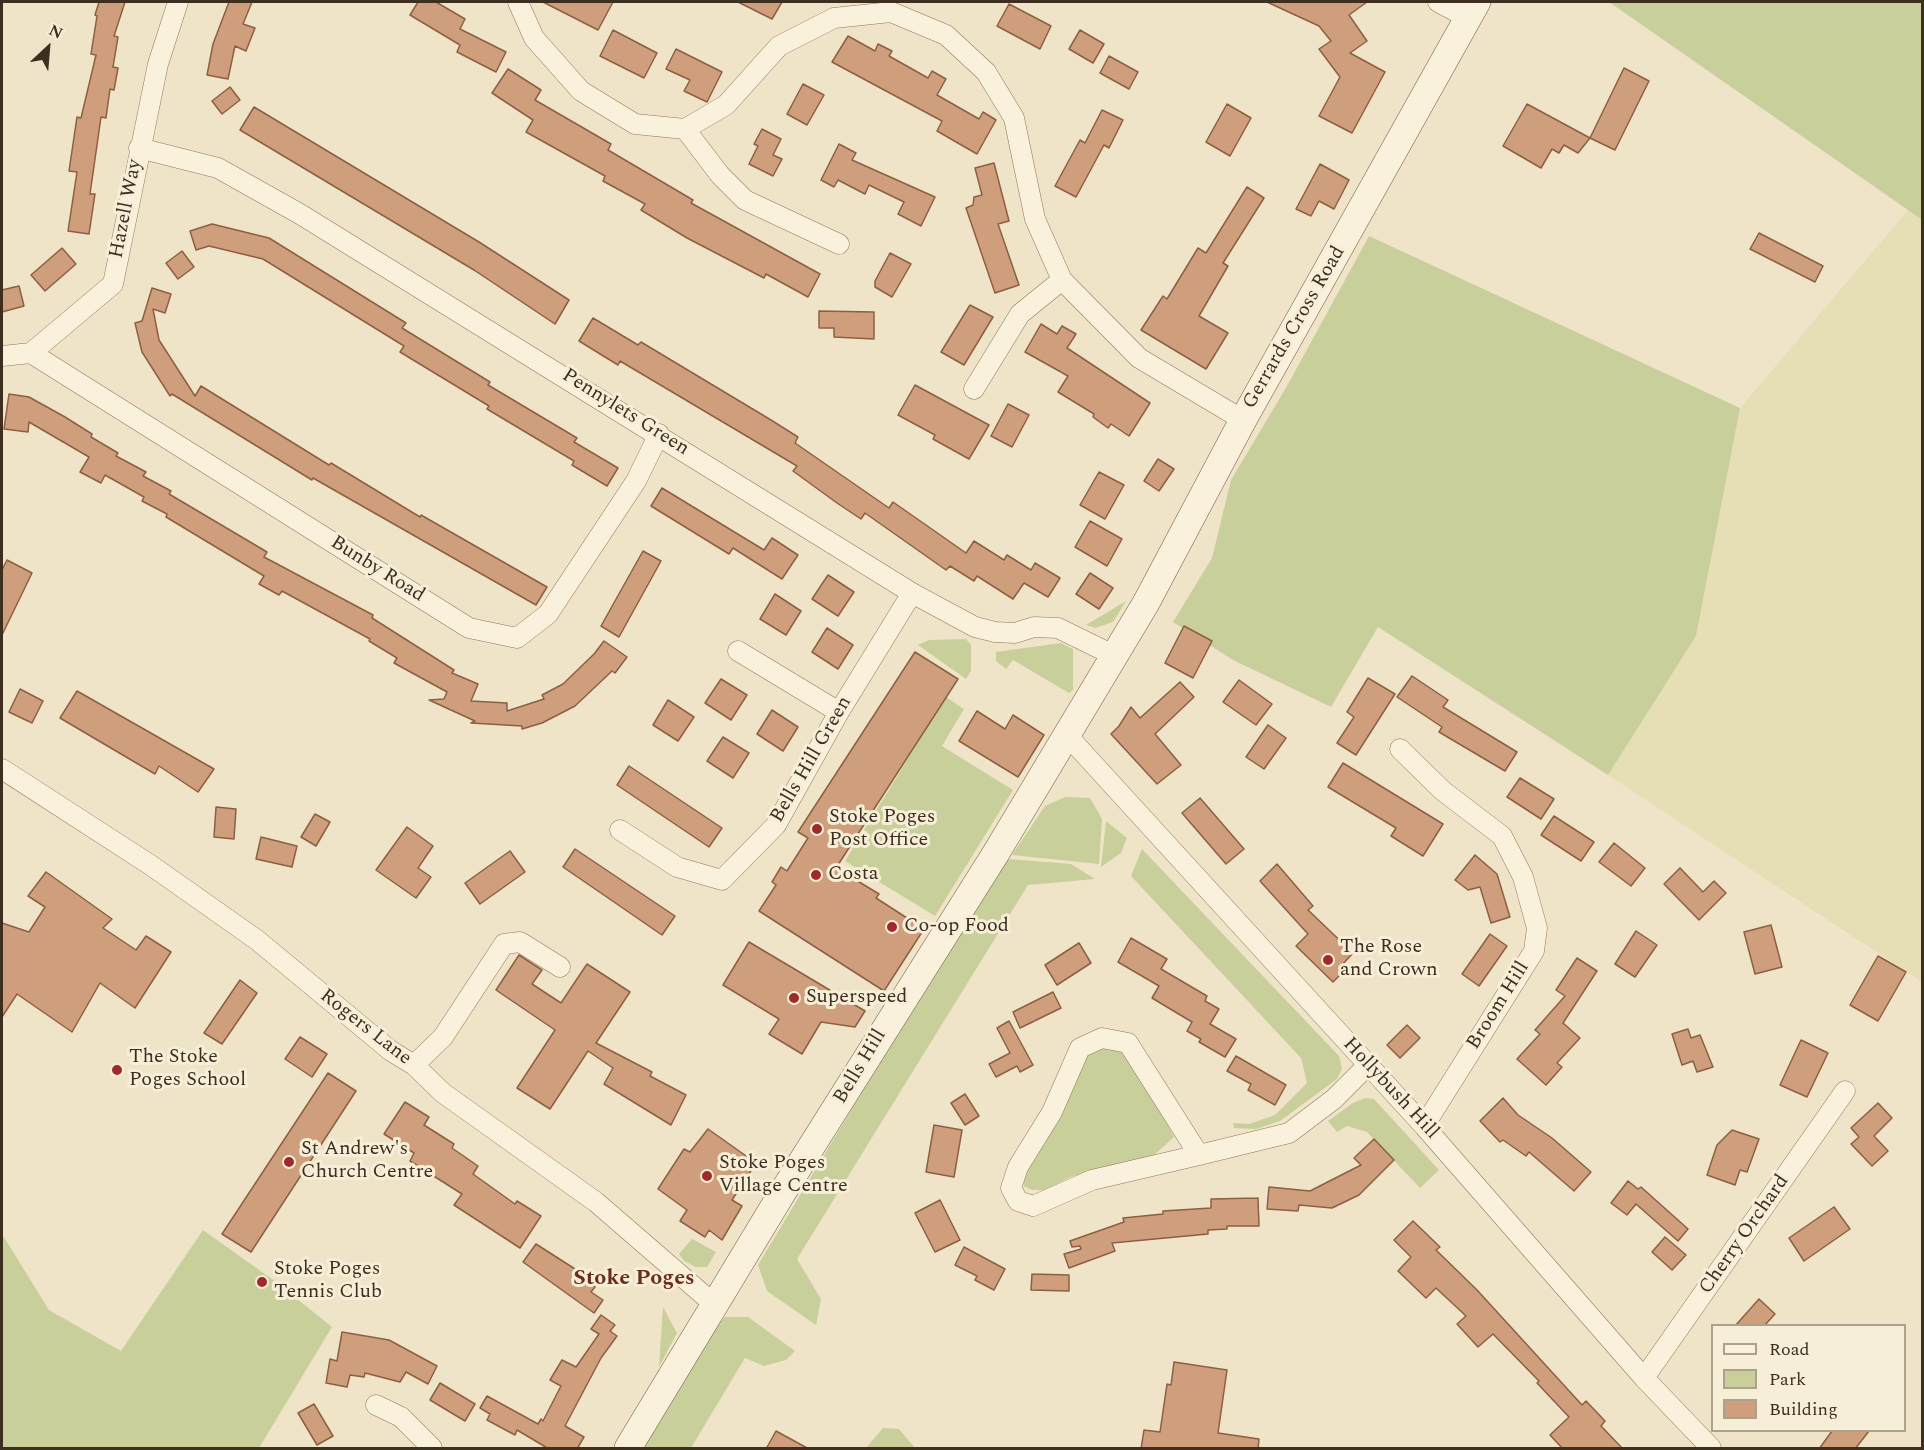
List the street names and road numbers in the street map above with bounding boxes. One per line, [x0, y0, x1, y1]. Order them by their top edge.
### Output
street label: Hazell Way [106, 158, 148, 260]
street label: Gerrards Cross Road [1239, 242, 1351, 414]
street label: Pennylets Green [557, 364, 693, 462]
street label: Bunby Road [325, 532, 429, 608]
street label: Bells Hill Green [766, 693, 858, 827]
street label: Broom Hill [1463, 958, 1535, 1054]
street label: Rogers Lane [314, 985, 416, 1071]
street label: Bells Hill [829, 1025, 893, 1109]
street label: Hollybush Hill [1337, 1033, 1443, 1145]
street label: Cherry Orchard [1695, 1171, 1795, 1299]

